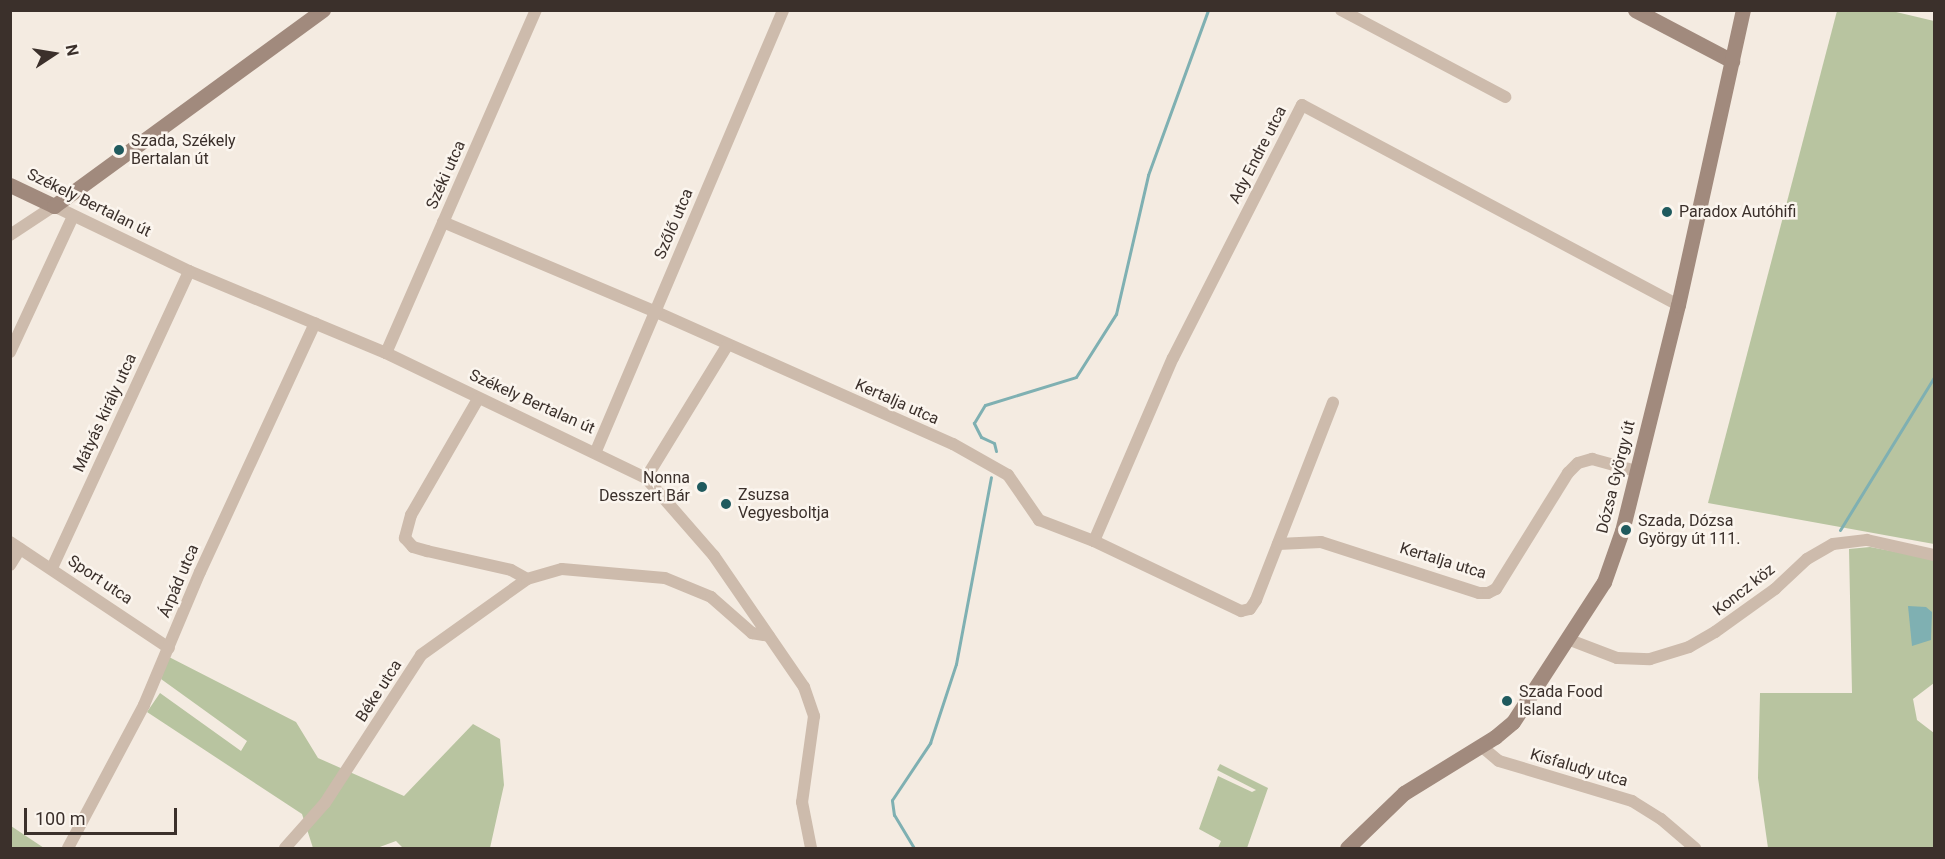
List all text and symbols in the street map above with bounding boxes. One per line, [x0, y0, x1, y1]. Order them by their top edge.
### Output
north arrow [24, 24, 84, 84]
text: N [62, 43, 83, 58]
street label: Ady Endre utca [1225, 103, 1291, 207]
place label: Szada, Székely Bertalan út [131, 131, 236, 169]
street label: Széki utca [422, 138, 470, 212]
marker: Szada, Székely Bertalan út [112, 143, 126, 157]
street label: Székely Bertalan út [24, 165, 154, 241]
street label: Szőlő utca [651, 186, 697, 262]
place label: Paradox Autóhifi [1679, 202, 1796, 222]
marker: Paradox Autóhifi [1660, 205, 1674, 219]
street label: Mátyás király utca [69, 351, 141, 475]
street label: Székely Bertalan út [466, 366, 598, 438]
street label: Kertalja utca [852, 375, 942, 429]
street label: Dózsa György út [1593, 419, 1639, 535]
place label: Nonna Desszert Bár [599, 468, 690, 506]
marker: Nonna Desszert Bár [695, 480, 709, 494]
place label: Zsuzsa Vegyesboltja [738, 485, 829, 523]
marker: Zsuzsa Vegyesboltja [719, 497, 733, 511]
place label: Szada, Dózsa György út 111. [1638, 511, 1740, 549]
marker: Szada, Dózsa György út 111. [1619, 523, 1633, 537]
street label: Kertalja utca [1397, 539, 1489, 583]
street label: Árpád utca [155, 542, 203, 620]
street label: Sport utca [64, 551, 136, 609]
street label: Koncz köz [1709, 560, 1779, 620]
street label: Béke utca [352, 656, 406, 726]
place label: Szada Food Island [1519, 682, 1603, 720]
marker: Szada Food Island [1500, 694, 1514, 708]
street label: Kisfaludy utca [1528, 745, 1630, 791]
scale bar [27, 796, 180, 834]
text: 100 m [35, 808, 86, 829]

